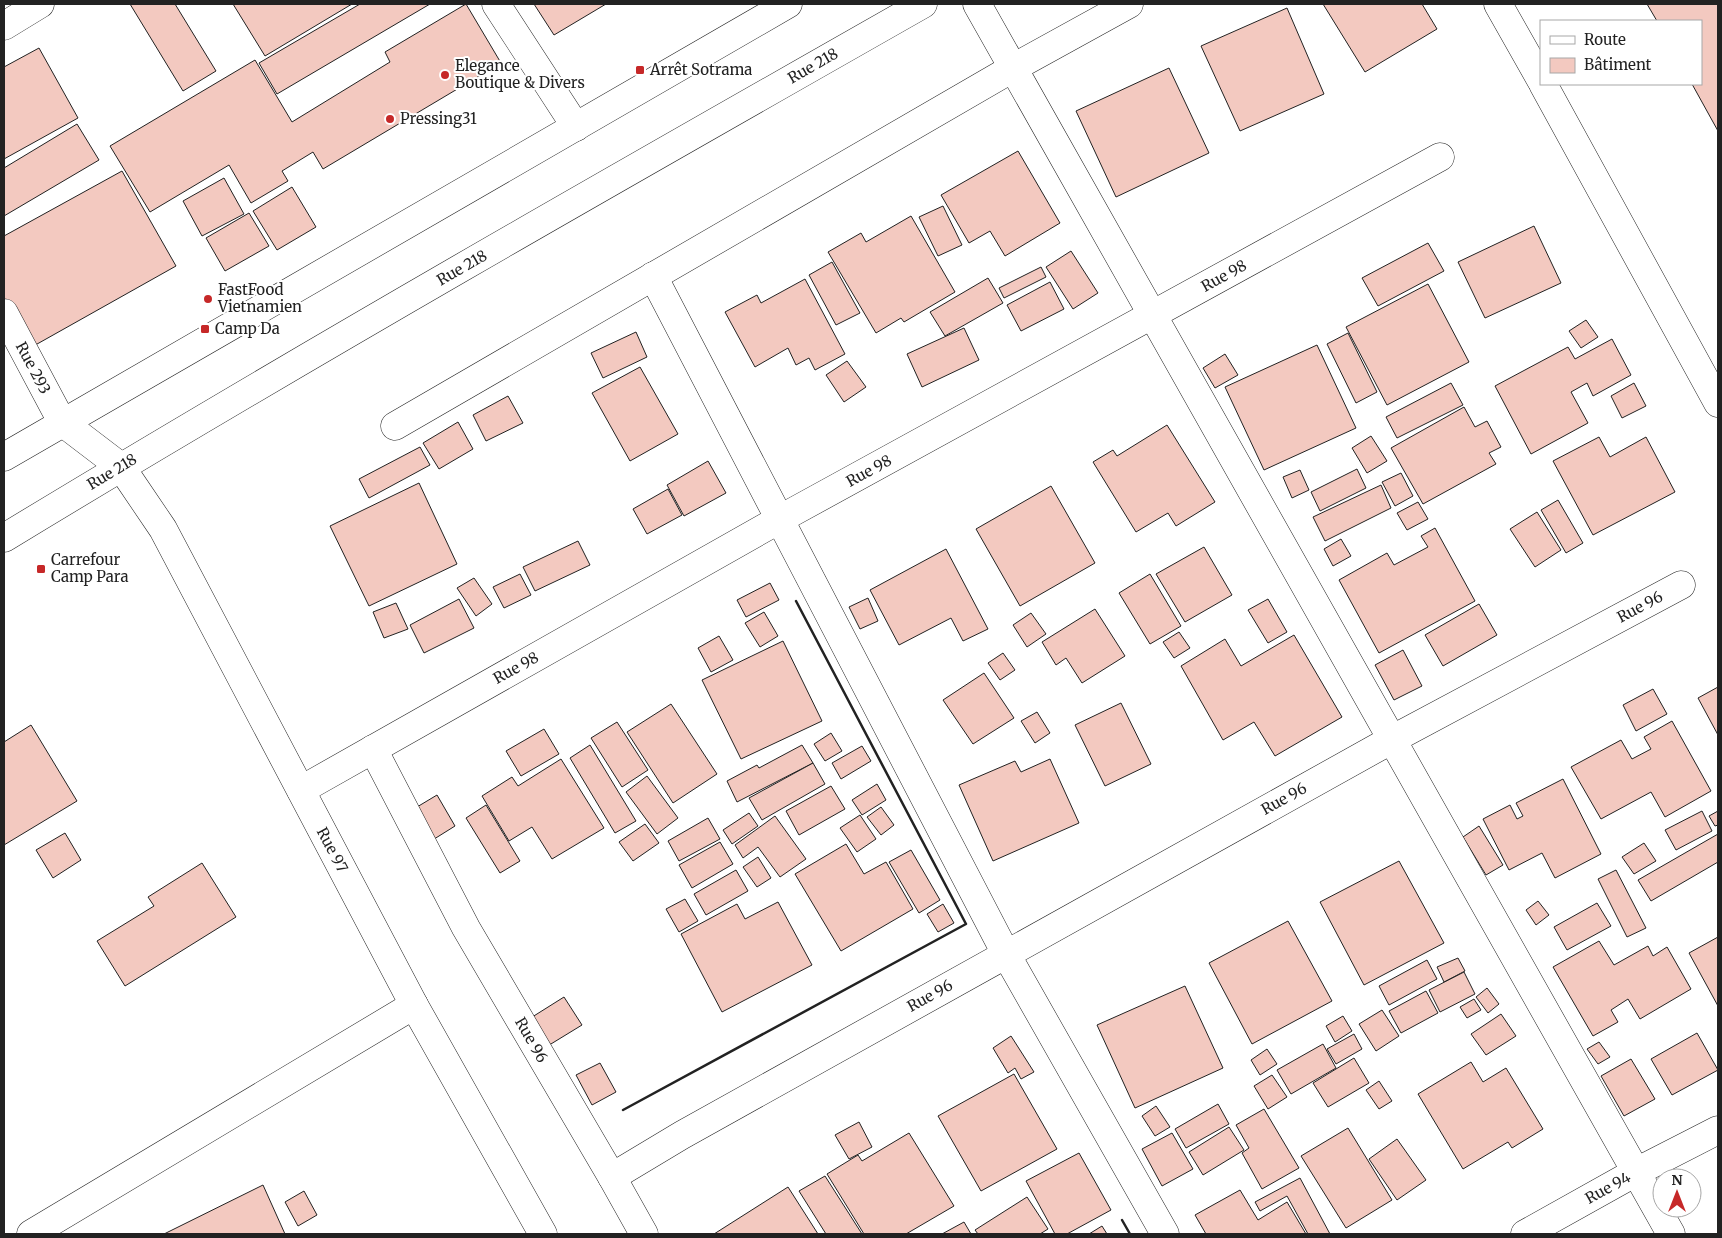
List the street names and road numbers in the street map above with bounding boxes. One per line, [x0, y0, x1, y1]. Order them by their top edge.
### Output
street label: Rue 218 [784, 44, 841, 87]
street label: Rue 218 [433, 246, 490, 289]
street label: Rue 98 [1198, 255, 1250, 296]
street label: Rue 293 [12, 338, 55, 397]
street label: Rue 218 [83, 449, 140, 494]
street label: Rue 98 [843, 450, 895, 491]
street label: Rue 96 [1614, 587, 1666, 626]
street label: Rue 98 [490, 647, 542, 688]
street label: Rue 96 [1258, 778, 1310, 819]
street label: Rue 97 [313, 824, 352, 876]
street label: Rue 96 [904, 975, 956, 1016]
street label: Rue 96 [511, 1014, 552, 1066]
street label: Rue 94 [1582, 1167, 1634, 1208]

